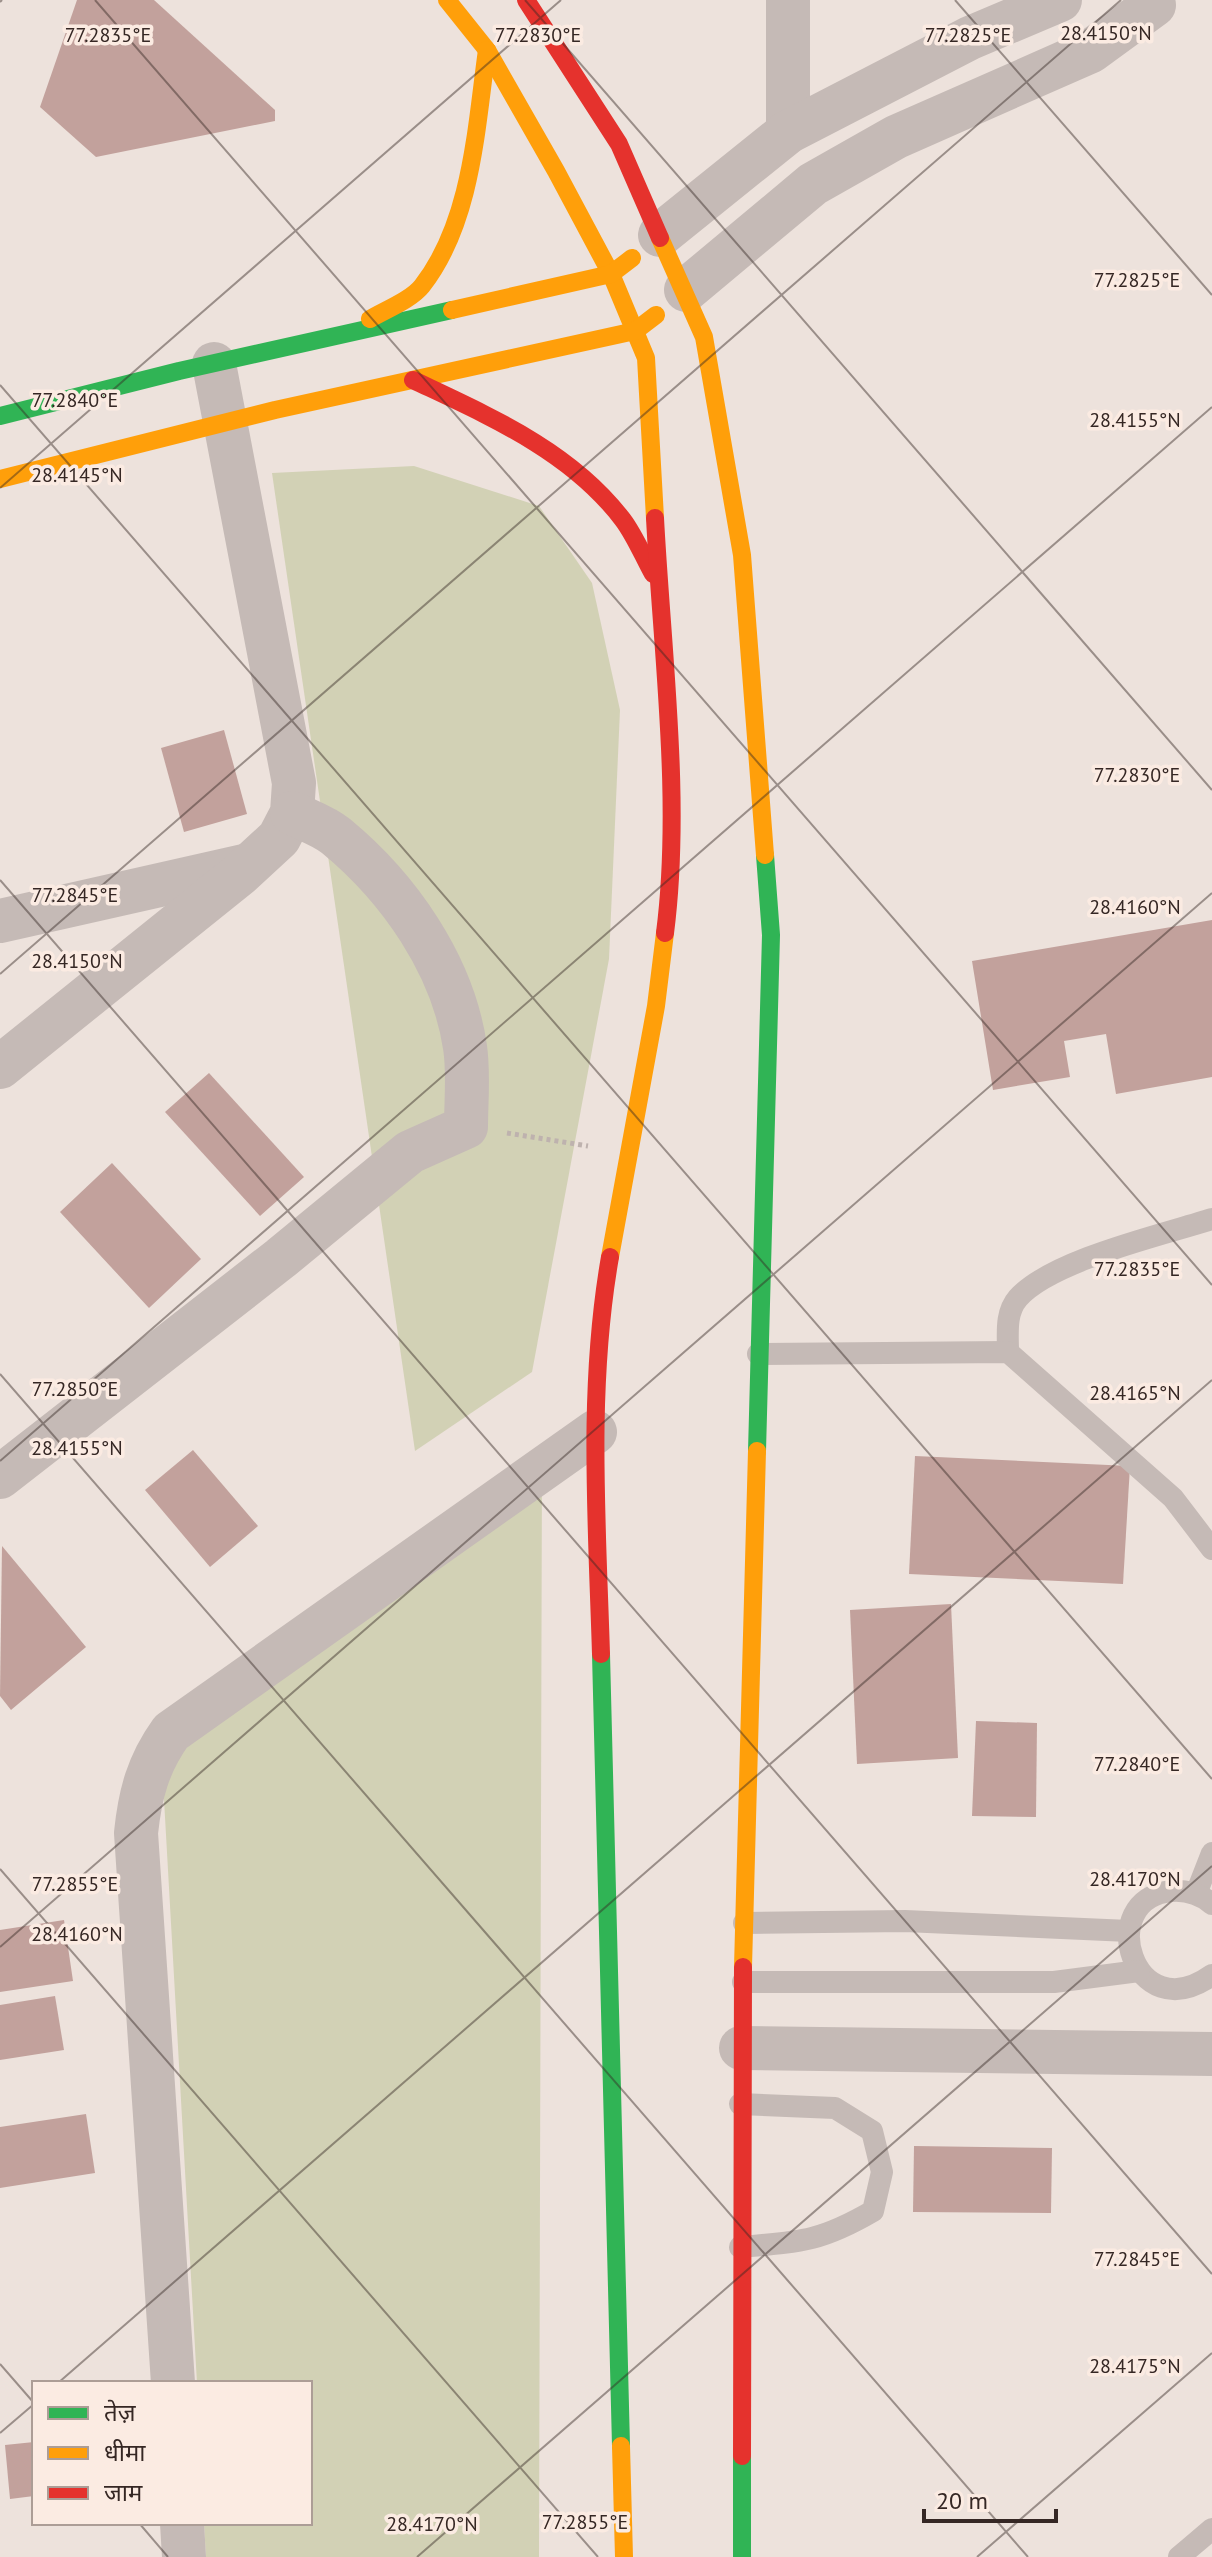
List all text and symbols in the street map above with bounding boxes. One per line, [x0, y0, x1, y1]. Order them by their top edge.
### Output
text: 28.4150°N [1060, 20, 1152, 46]
text: 77.2835°E [65, 22, 151, 48]
text: 77.2830°E [495, 22, 581, 48]
text: 77.2825°E [925, 22, 1011, 48]
text: 77.2825°E [1094, 267, 1180, 293]
text: 77.2840°E [32, 387, 118, 413]
text: 28.4155°N [1089, 407, 1181, 433]
text: 28.4145°N [31, 462, 123, 488]
text: 77.2830°E [1094, 762, 1180, 788]
text: 77.2845°E [32, 882, 118, 908]
text: 28.4160°N [1089, 894, 1181, 920]
text: 28.4150°N [31, 948, 123, 974]
text: 77.2835°E [1094, 1256, 1180, 1282]
text: 77.2850°E [32, 1376, 118, 1402]
text: 28.4165°N [1089, 1380, 1181, 1406]
text: 28.4155°N [31, 1435, 123, 1461]
text: 77.2840°E [1094, 1751, 1180, 1777]
text: 28.4170°N [1089, 1866, 1181, 1892]
text: 77.2855°E [32, 1871, 118, 1897]
text: 28.4160°N [31, 1921, 123, 1947]
text: 77.2845°E [1094, 2246, 1180, 2272]
text: 28.4175°N [1089, 2353, 1181, 2379]
legend [32, 2381, 312, 2525]
text: तेज़ [104, 2397, 137, 2428]
text: धीमा [104, 2437, 146, 2468]
scale bar [924, 2473, 1056, 2523]
text: जाम [104, 2477, 143, 2508]
text: 20 m [936, 2485, 988, 2516]
text: 77.2855°E [542, 2509, 628, 2535]
text: 28.4170°N [386, 2511, 478, 2537]

